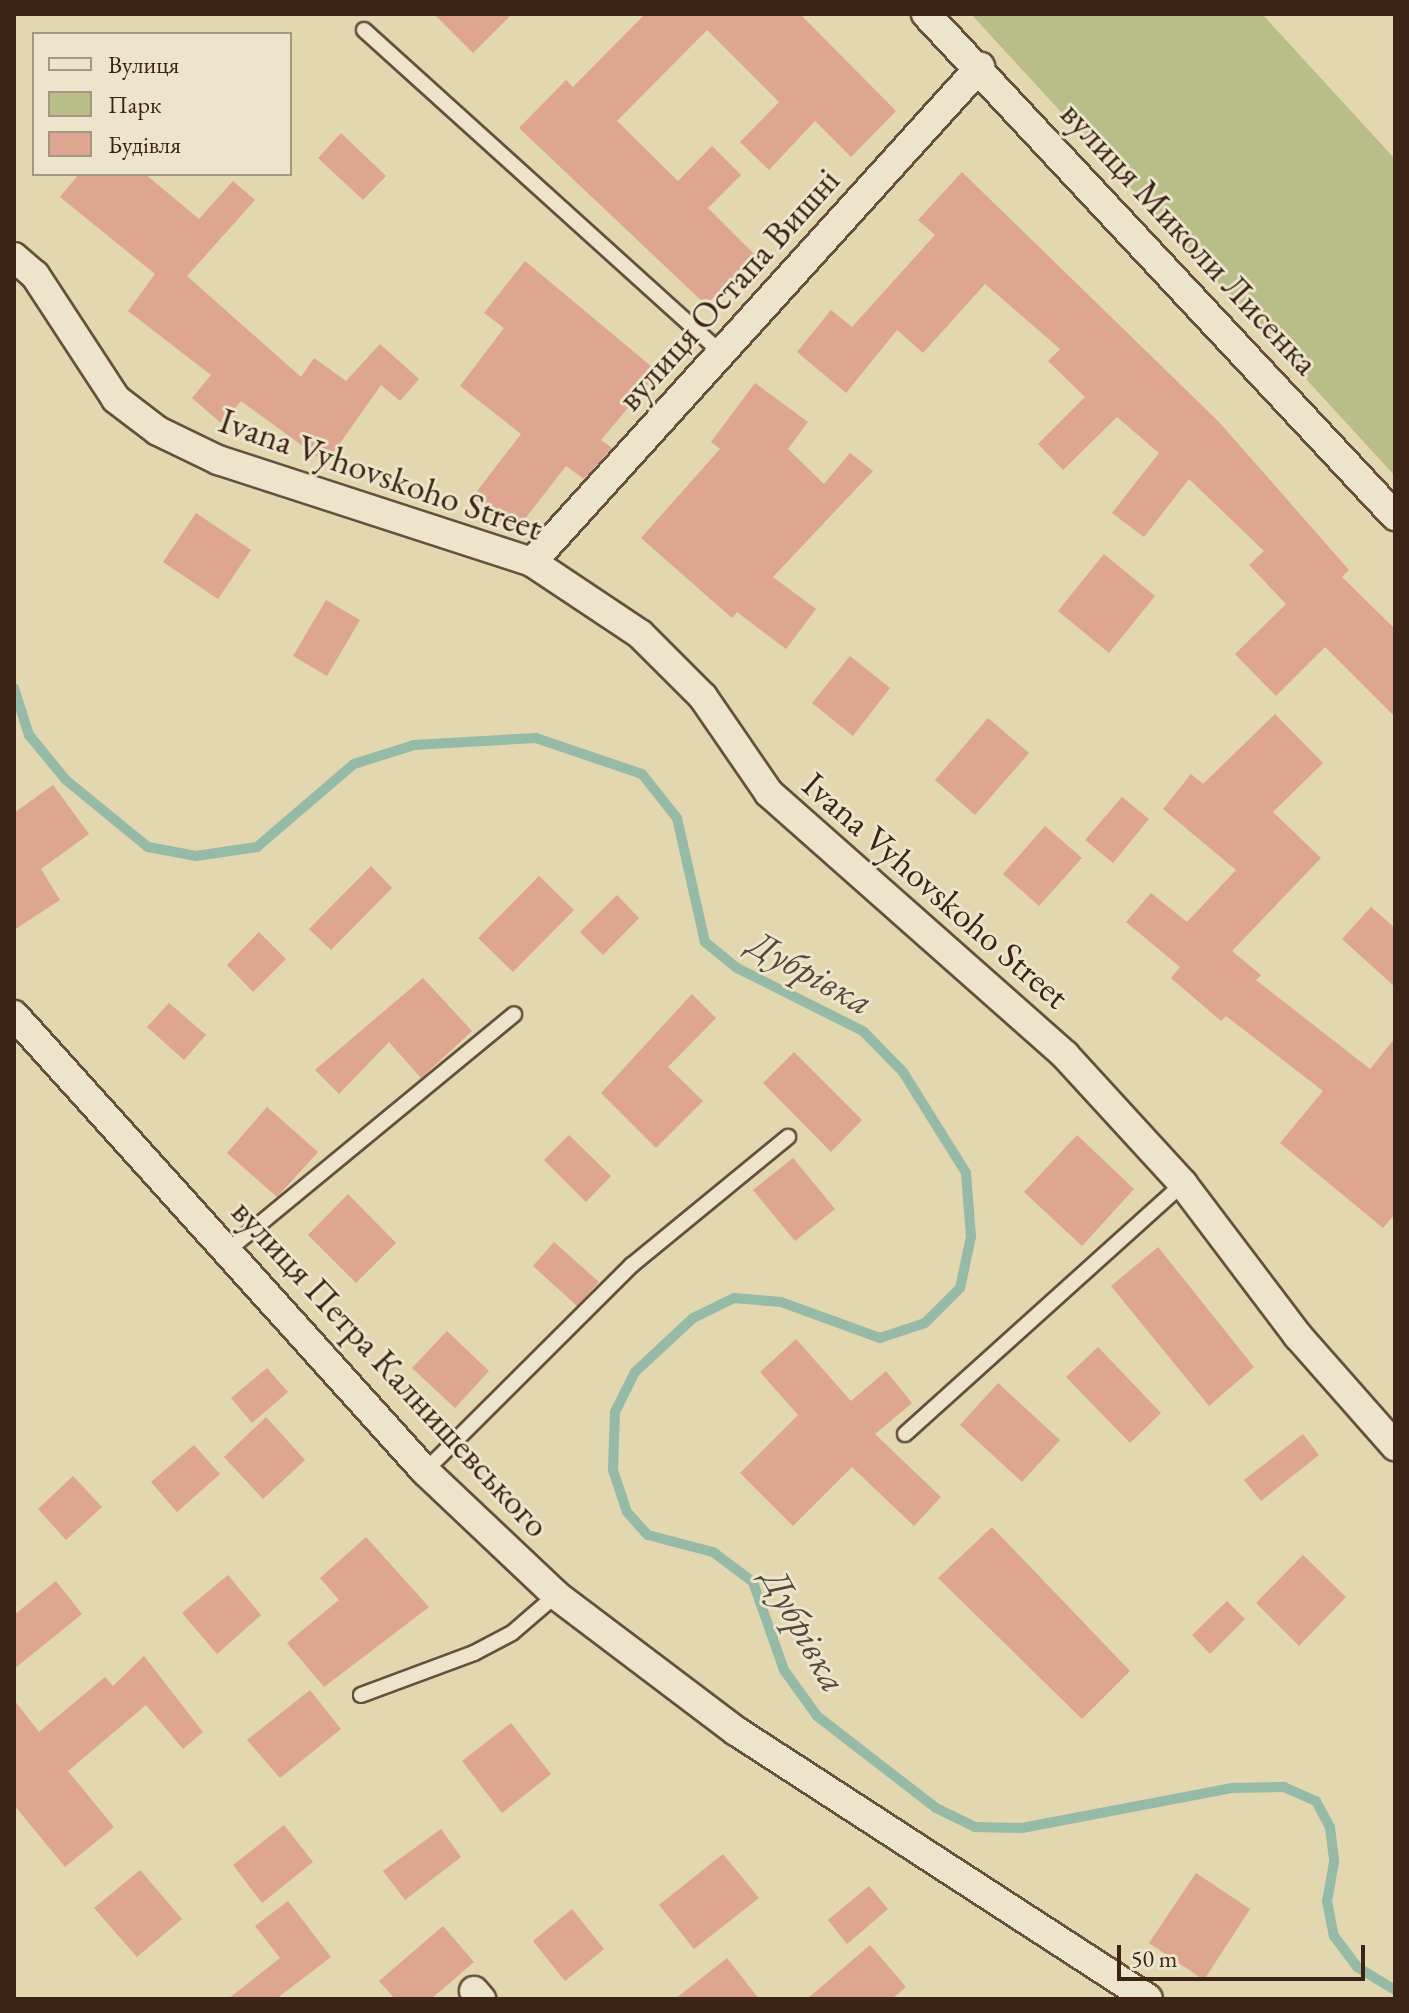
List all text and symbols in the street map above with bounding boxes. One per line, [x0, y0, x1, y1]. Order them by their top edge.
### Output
legend [32, 32, 292, 176]
text: Вулиця [108, 49, 179, 80]
text: Парк [108, 89, 161, 120]
street label: вулиця Миколи Лисенка [1052, 92, 1328, 384]
text: Будівля [108, 129, 181, 160]
street label: вулиця Остапа Вишні [608, 159, 848, 419]
street label: Ivana Vyhovskoho Street [214, 398, 548, 550]
street label: Ivana Vyhovskoho Street [794, 763, 1078, 1017]
water label: Дубрівка [741, 920, 881, 1024]
street label: вулиця Петра Калнишевського [223, 1190, 559, 1546]
water label: Дубрівка [753, 1560, 857, 1700]
scale bar [1121, 1929, 1369, 1979]
text: 50 m [1131, 1943, 1178, 1974]

